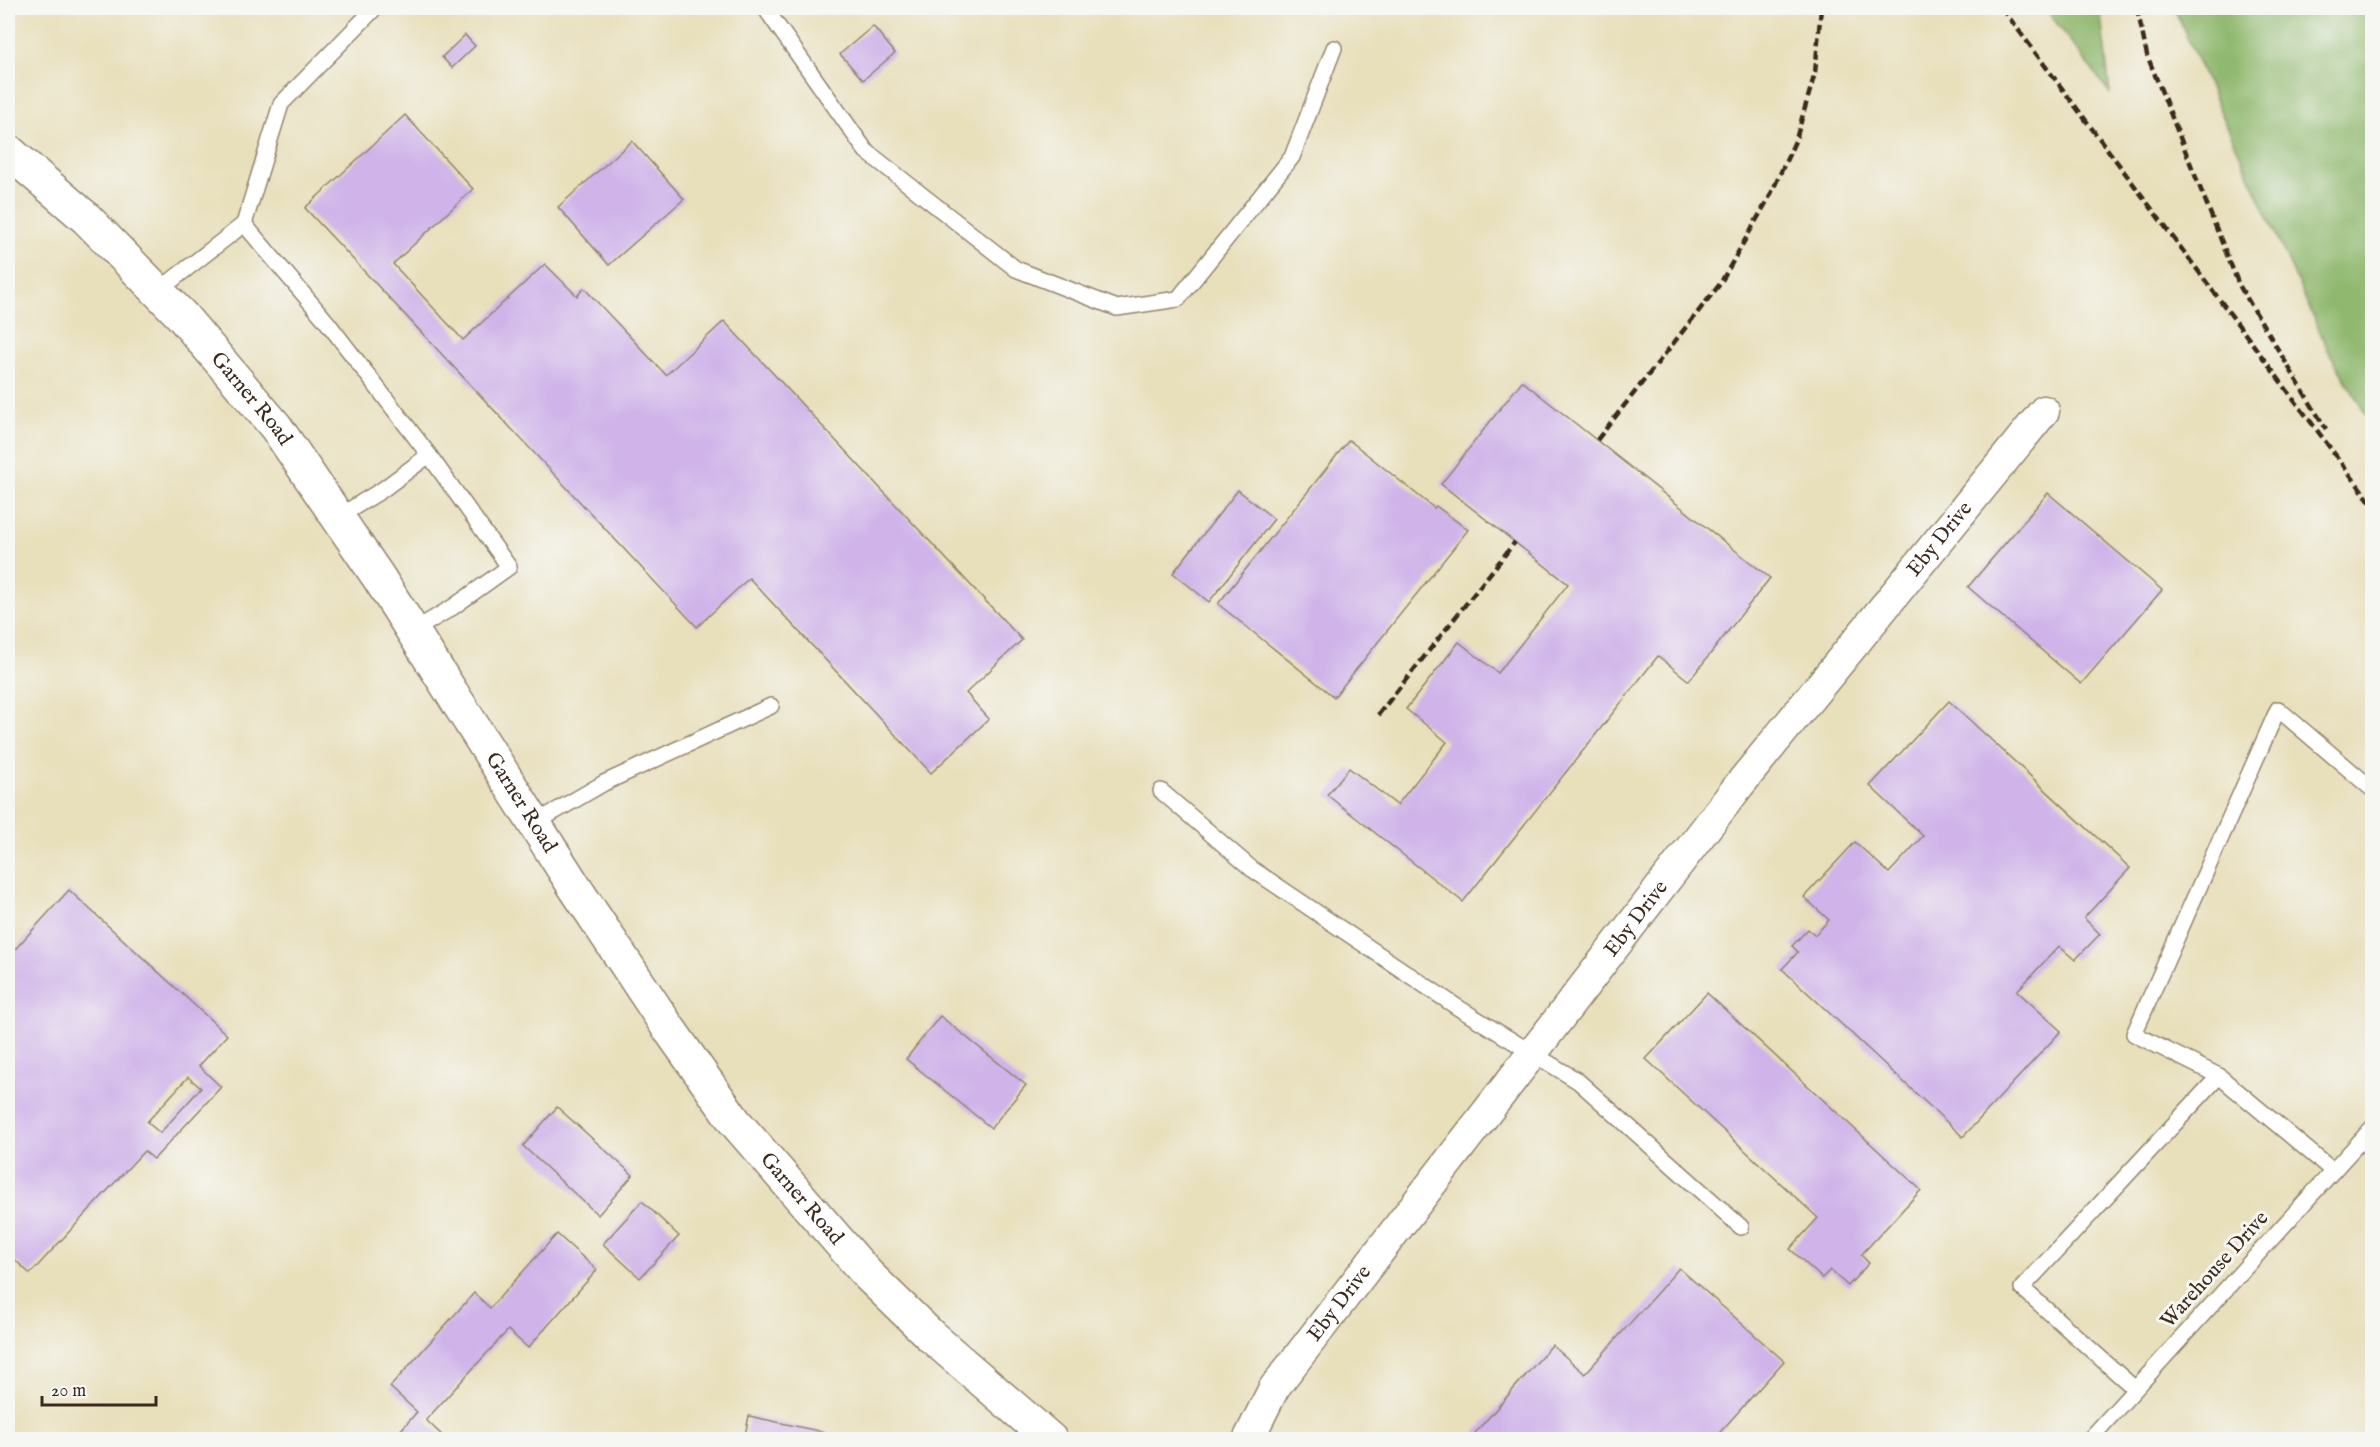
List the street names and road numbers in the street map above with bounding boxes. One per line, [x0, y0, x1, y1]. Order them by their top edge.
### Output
street label: Garner Road [205, 346, 299, 451]
street label: Eby Drive [1901, 496, 1979, 582]
street label: Garner Road [479, 747, 564, 859]
street label: Eby Drive [1598, 875, 1674, 962]
street label: Garner Road [754, 1147, 850, 1251]
street label: Warehouse Drive [2155, 1205, 2275, 1334]
street label: Eby Drive [1301, 1259, 1378, 1347]

